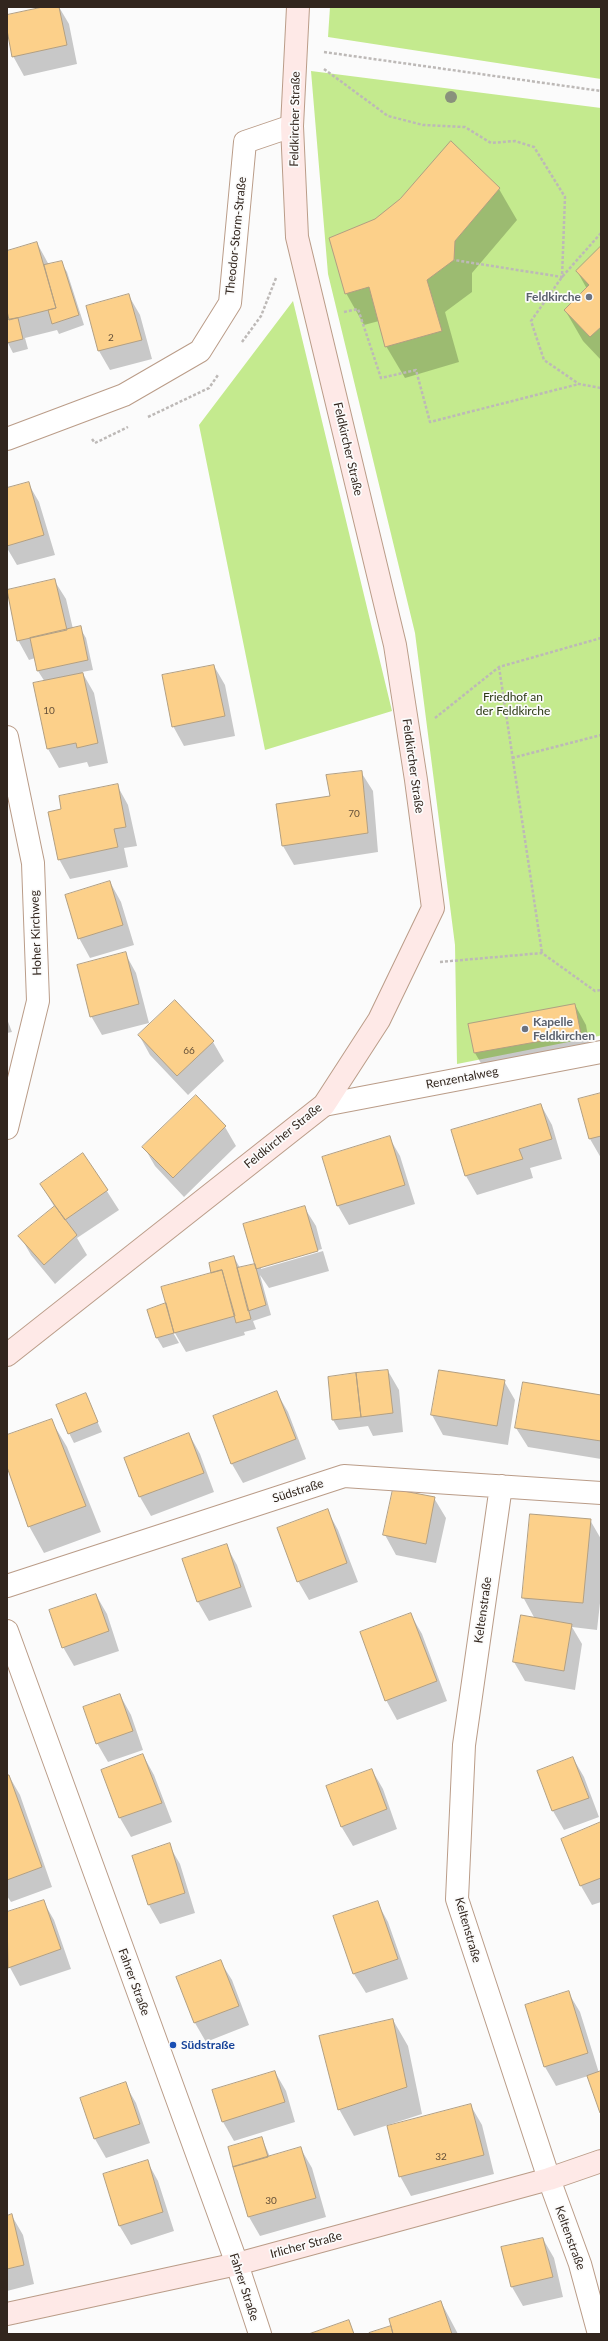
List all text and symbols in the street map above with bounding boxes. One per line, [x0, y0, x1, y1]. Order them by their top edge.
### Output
street label: Feldkircher Straße [287, 71, 303, 167]
street label: Theodor-Storm-Straße [223, 176, 249, 296]
place label: Feldkirche [526, 290, 581, 304]
marker: Feldkirche [584, 292, 594, 302]
house number: 2 [108, 332, 114, 344]
street label: Feldkircher Straße [330, 401, 366, 497]
park label: Friedhof an der Feldkirche [476, 690, 550, 718]
house number: 10 [43, 705, 55, 717]
street label: Feldkircher Straße [399, 718, 427, 814]
house number: 70 [348, 808, 360, 820]
street label: Hoher Kirchweg [27, 890, 45, 976]
place label: Kapelle Feldkirchen [533, 1015, 595, 1043]
marker: Kapelle Feldkirchen [520, 1024, 530, 1034]
house number: 66 [183, 1045, 195, 1057]
street label: Renzentalweg [425, 1064, 499, 1092]
street label: Feldkircher Straße [241, 1100, 325, 1172]
street label: Südstraße [271, 1476, 325, 1506]
street label: Keltenstraße [471, 1576, 495, 1644]
street label: Keltenstraße [452, 1896, 484, 1964]
street label: Fahrer Straße [115, 1946, 153, 2018]
place label: Südstraße [181, 2038, 235, 2052]
marker: Südstraße [168, 2040, 178, 2050]
house number: 32 [435, 2151, 447, 2163]
house number: 30 [265, 2195, 277, 2207]
street label: Keltenstraße [552, 2204, 588, 2272]
street label: Irlicher Straße [269, 2229, 343, 2261]
street label: Fahrer Straße [226, 2251, 262, 2323]

